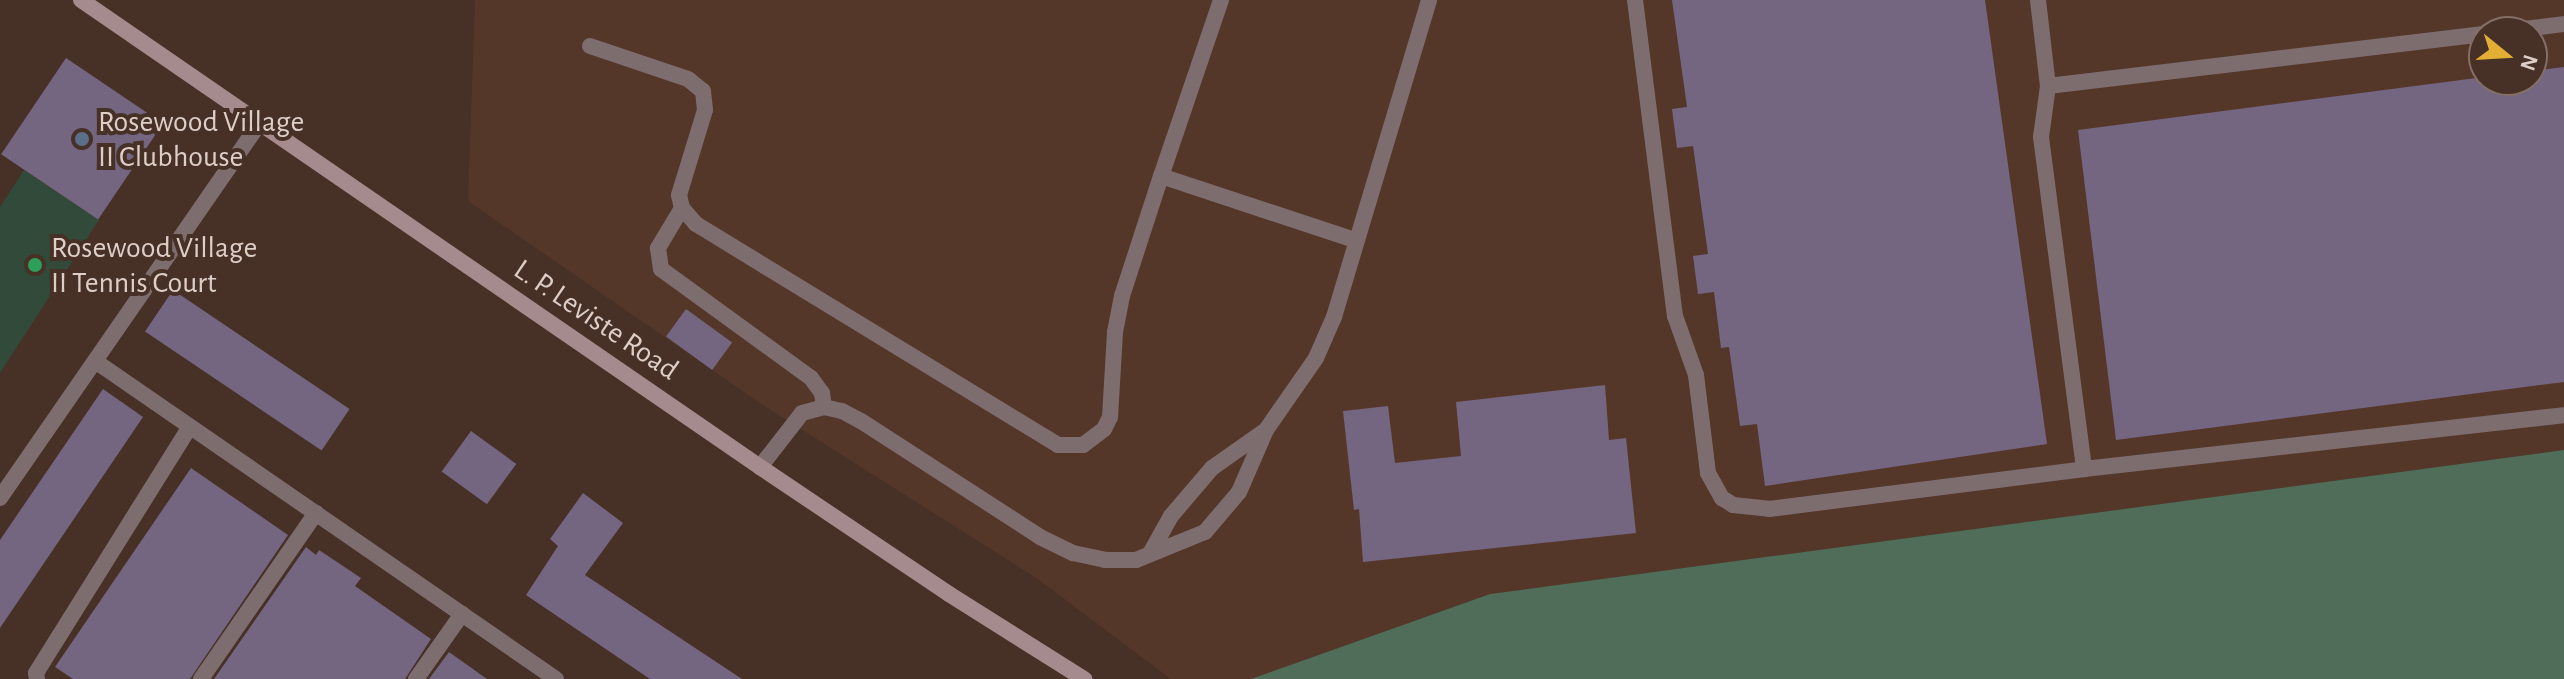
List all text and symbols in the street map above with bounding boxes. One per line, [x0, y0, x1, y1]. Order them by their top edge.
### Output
north arrow [2468, 16, 2548, 96]
text: N [2516, 52, 2542, 73]
place label: Rosewood Village II Clubhouse [98, 104, 304, 174]
marker: Rosewood Village II Clubhouse [73, 130, 91, 148]
place label: Rosewood Village II Tennis Court [51, 230, 257, 300]
street label: L. P. Leviste Road [507, 252, 685, 388]
marker: Rosewood Village II Tennis Court [26, 256, 44, 274]

